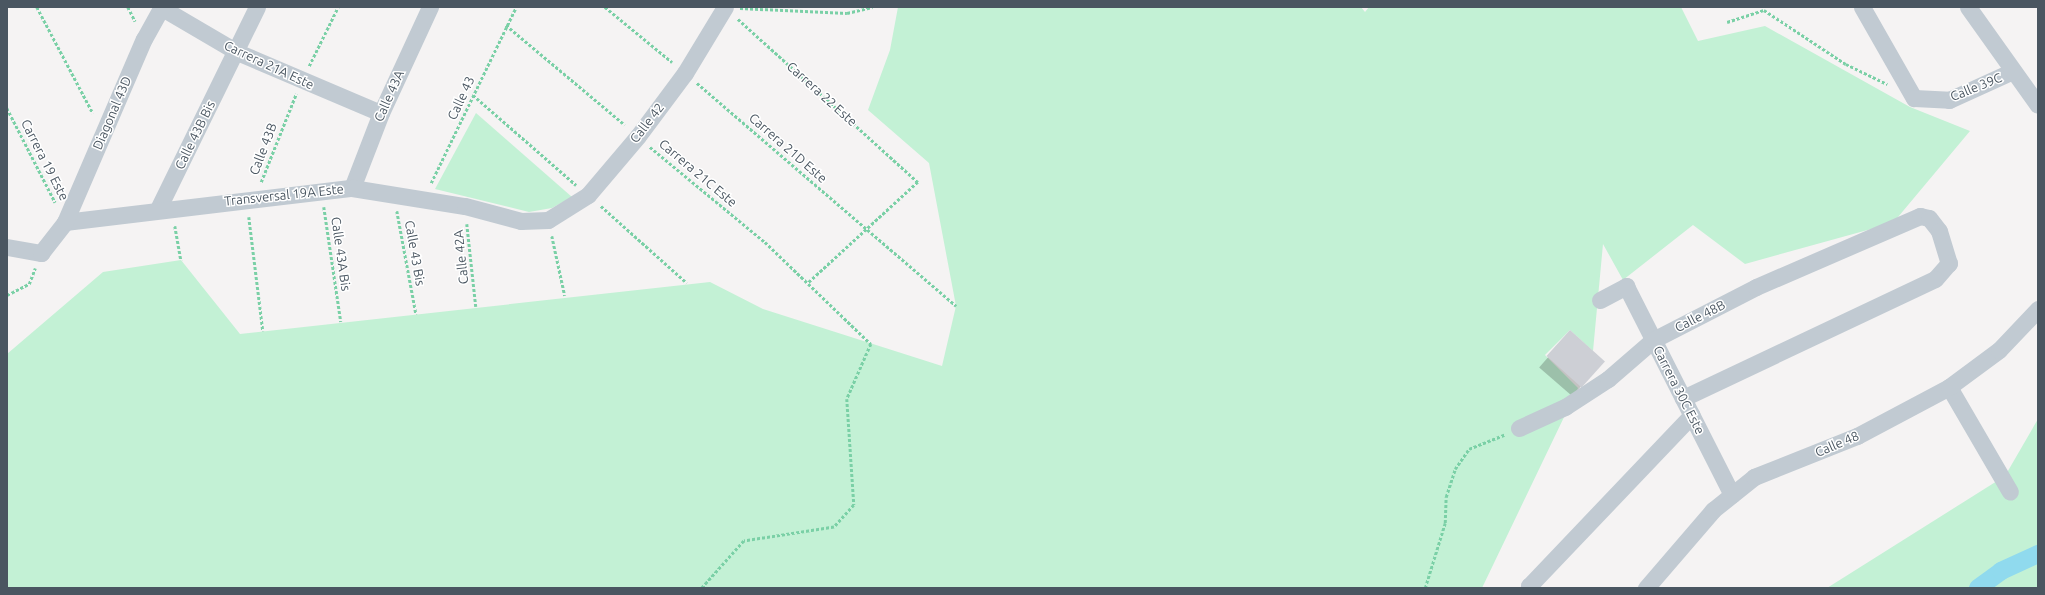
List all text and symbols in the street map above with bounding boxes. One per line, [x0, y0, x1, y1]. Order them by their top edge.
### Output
street label: Carrera 21A Este [222, 37, 316, 93]
street label: Carrera 22 Este [784, 58, 860, 130]
street label: Calle 43A [371, 68, 407, 124]
street label: Calle 39C [1948, 70, 2004, 104]
street label: Diagonal 43D [89, 74, 135, 152]
street label: Calle 43 [444, 74, 478, 122]
street label: Calle 43B Bis [172, 98, 218, 172]
street label: Calle 42 [627, 100, 667, 146]
street label: Carrera 21D Este [746, 110, 830, 186]
street label: Carrera 19 Este [18, 117, 72, 203]
street label: Calle 43B [246, 121, 280, 177]
street label: Carrera 21C Este [656, 136, 740, 210]
street label: Transversal 19A Este [224, 181, 344, 209]
street label: Calle 43A Bis [328, 216, 354, 292]
street label: Calle 43 Bis [402, 219, 428, 287]
street label: Calle 42A [450, 229, 472, 285]
street label: Calle 48B [1672, 297, 1728, 335]
street label: Carrera 30C Este [1650, 343, 1708, 437]
street label: Calle 48 [1813, 428, 1861, 460]

